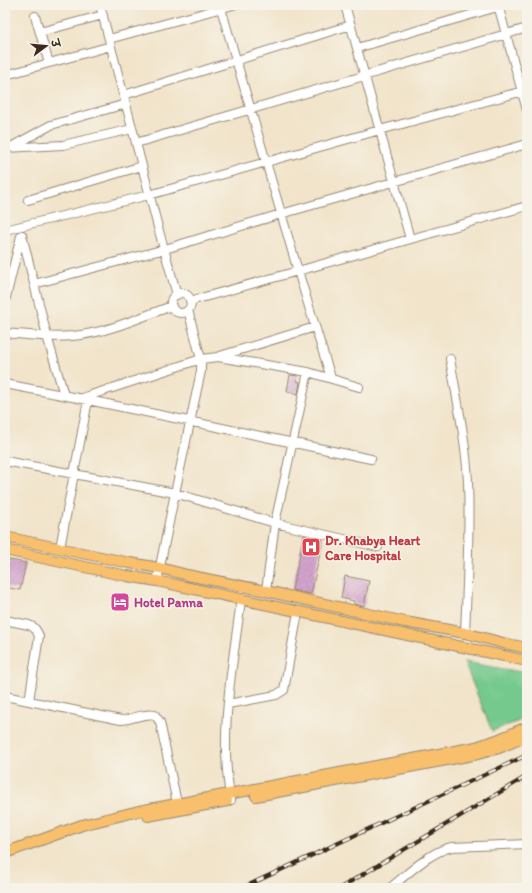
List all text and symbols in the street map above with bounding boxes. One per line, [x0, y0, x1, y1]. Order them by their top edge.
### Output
north arrow [26, 26, 66, 66]
text: उ [48, 37, 63, 50]
place label: Dr. Khabya Heart Care Hospital [325, 533, 421, 564]
hospital icon: Dr. Khabya Heart Care Hospital [300, 536, 322, 558]
hotel icon: Hotel Panna [109, 591, 131, 613]
place label: Hotel Panna [134, 595, 203, 610]

